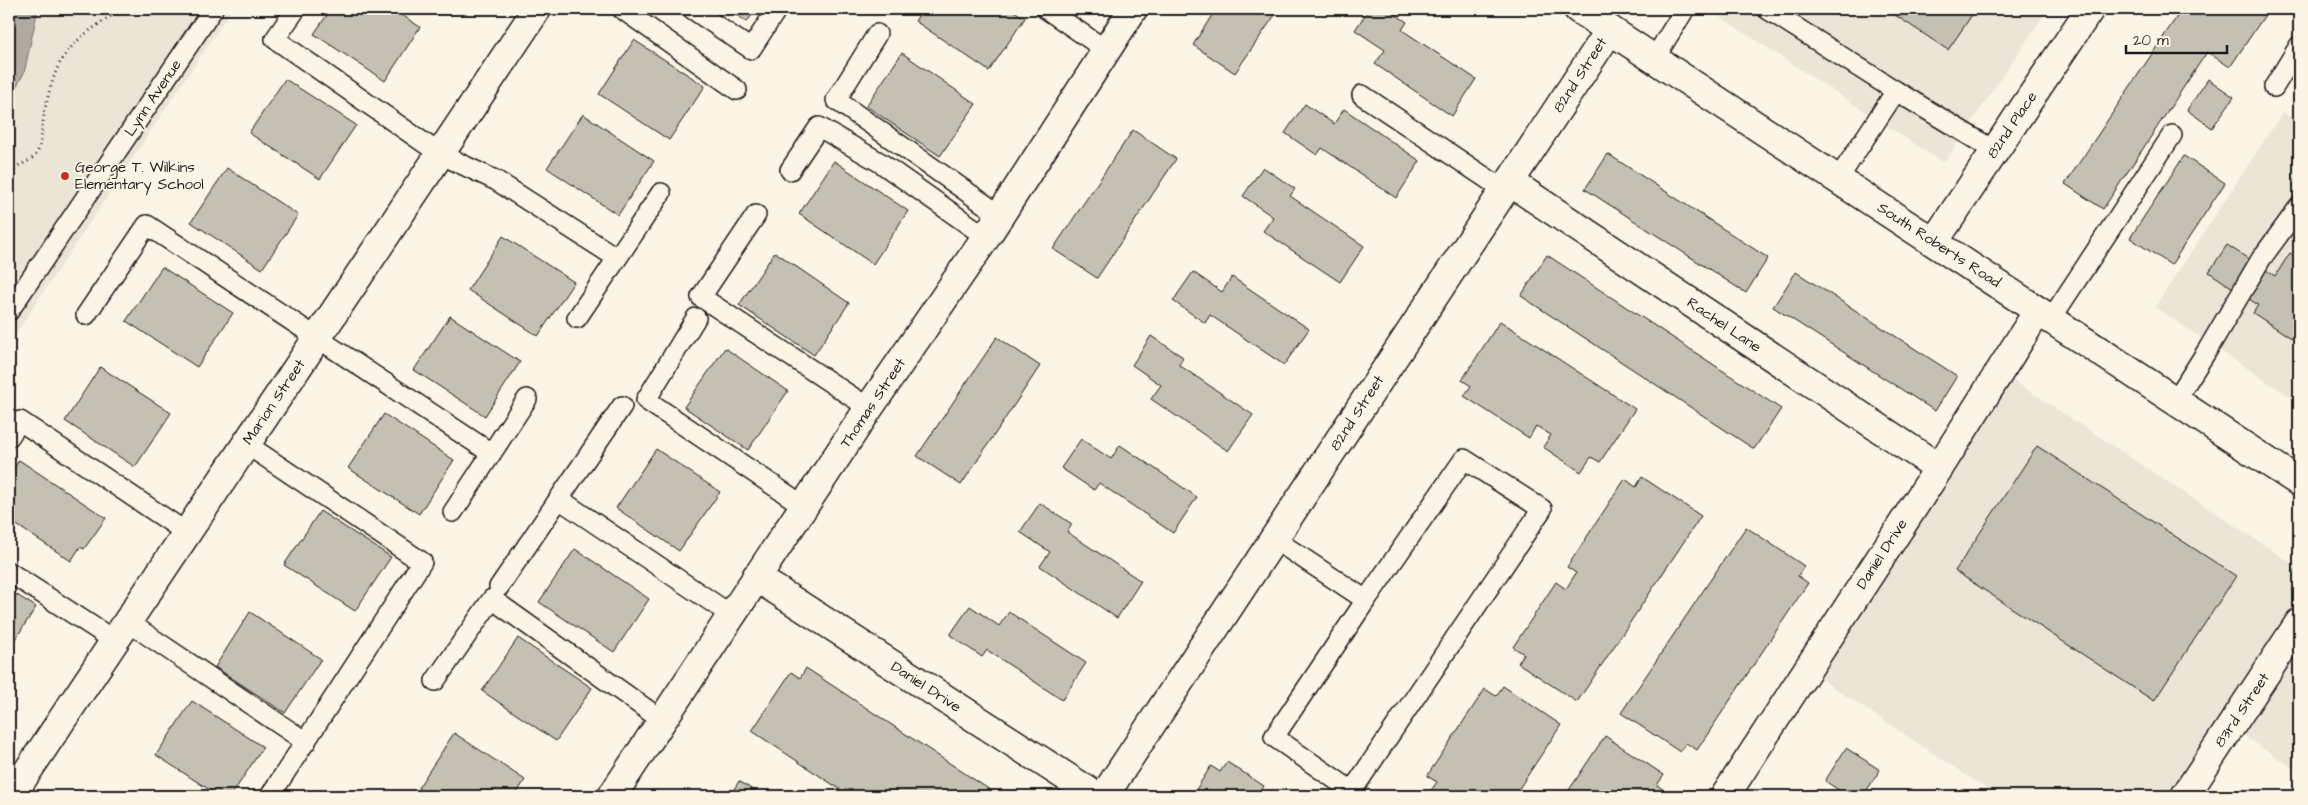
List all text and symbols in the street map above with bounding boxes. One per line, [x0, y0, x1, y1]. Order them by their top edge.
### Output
scale bar [2126, 22, 2227, 54]
text: 20 m [2133, 30, 2169, 51]
street label: 82nd Street [1548, 33, 1612, 117]
street label: Lynn Avenue [120, 56, 187, 141]
street label: 82nd Place [1982, 87, 2042, 163]
place label: George T. Wilkins Elementary School [75, 157, 204, 196]
marker: George T. Wilkins Elementary School [59, 170, 71, 182]
street label: South Roberts Road [1873, 197, 2005, 293]
street label: Rachel Lane [1683, 292, 1765, 358]
street label: Thomas Street [835, 354, 911, 452]
street label: Marion Street [238, 355, 310, 449]
street label: 82nd Street [1325, 371, 1389, 455]
street label: Daniel Drive [1851, 515, 1913, 593]
street label: Daniel Drive [887, 656, 965, 718]
street label: 83rd Street [2209, 669, 2275, 751]

